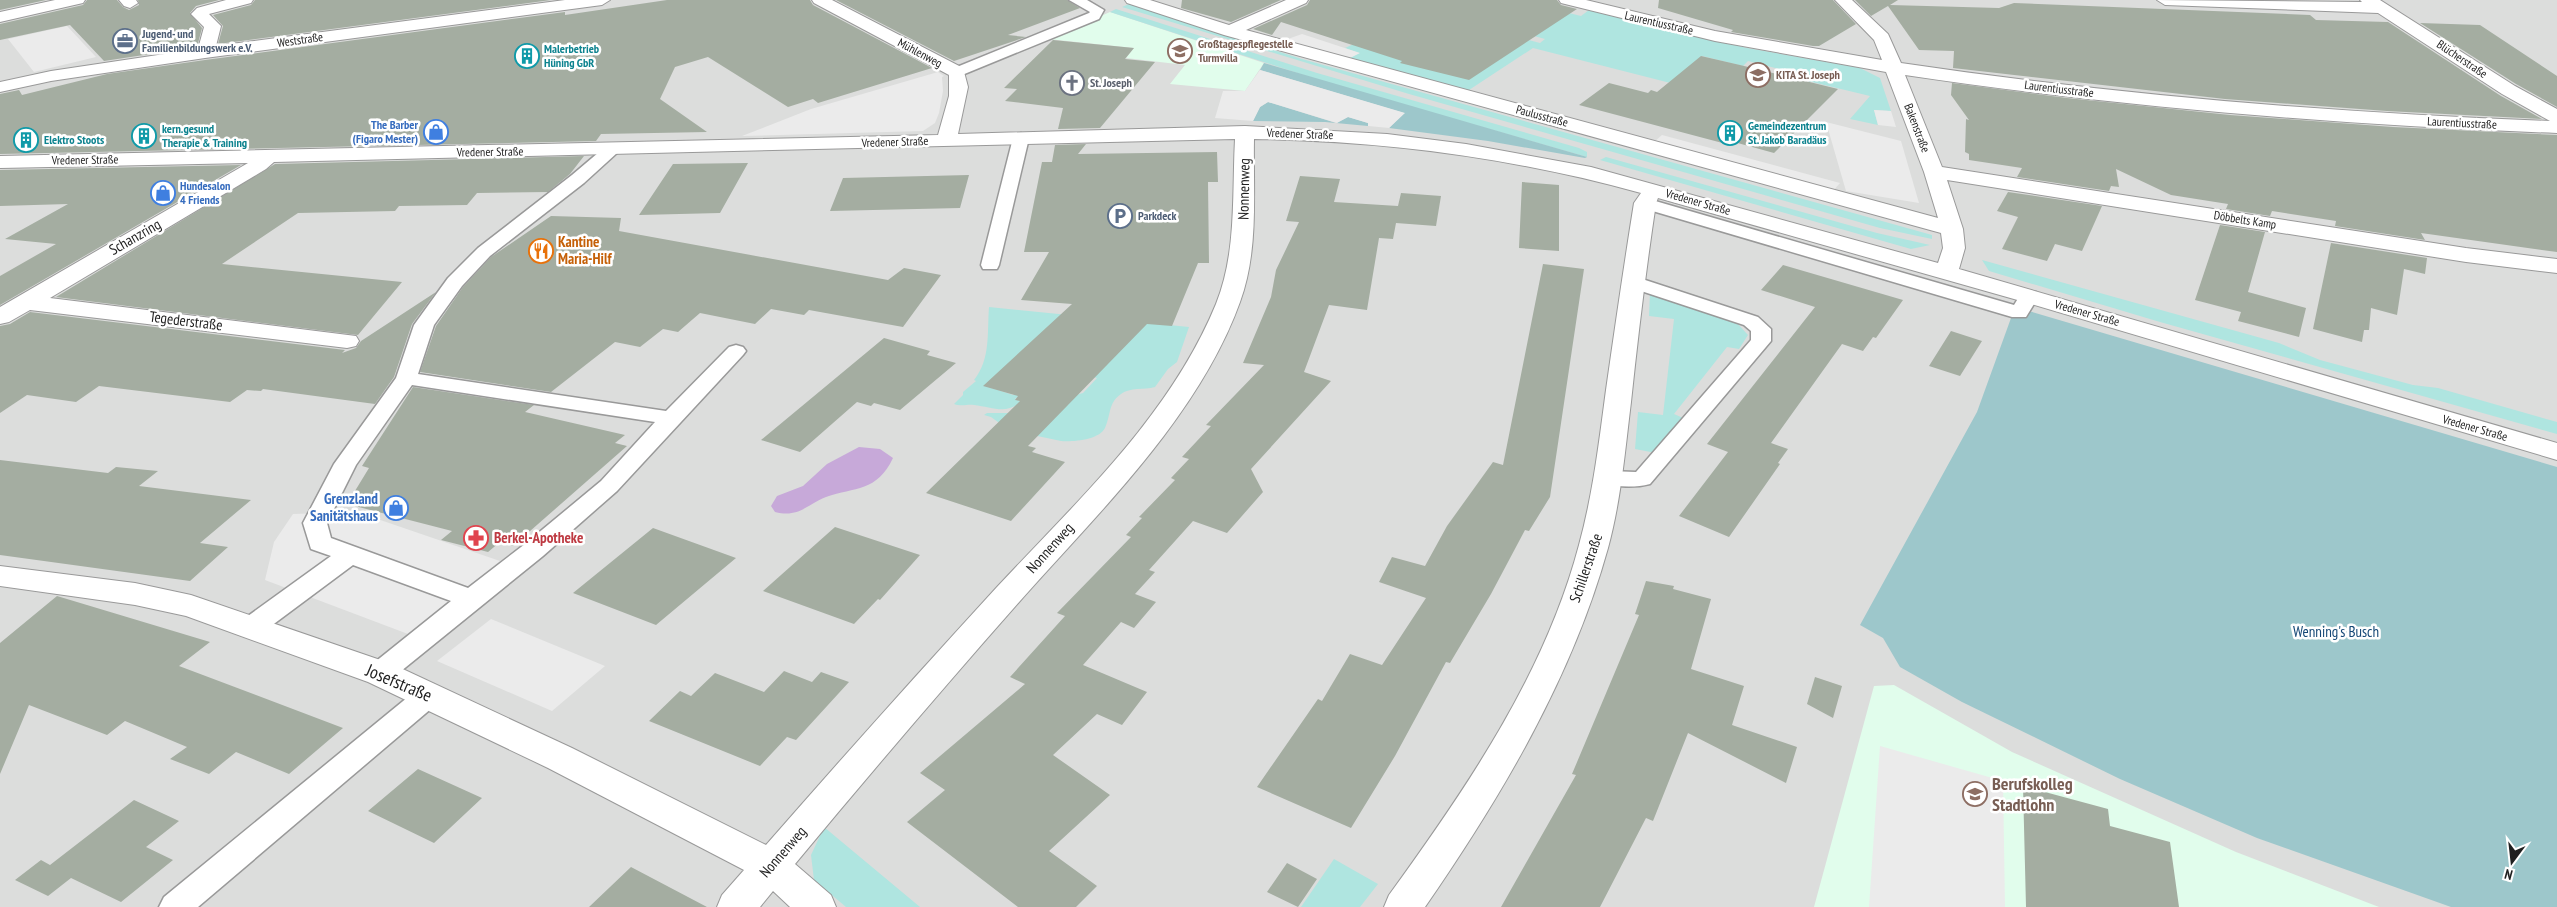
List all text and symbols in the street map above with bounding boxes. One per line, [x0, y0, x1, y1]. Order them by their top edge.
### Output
street label: Laurentiusstraße [1623, 7, 1695, 38]
place label: Jugend- und Familienbildungswerk e.V. [141, 26, 253, 55]
office icon: Jugend- und Familienbildungswerk e.V. [112, 28, 138, 54]
street label: Weststraße [276, 29, 324, 50]
street label: Mühlenweg [895, 35, 945, 70]
place label: Großtagespflegestelle Turmvilla [1198, 36, 1293, 65]
street label: Blücherstraße [2434, 36, 2490, 81]
school or university icon: Großtagespflegestelle Turmvilla [1167, 38, 1193, 64]
place label: Malerbetrieb Hüning GbR [544, 41, 600, 70]
building icon: Malerbetrieb Hüning GbR [514, 43, 540, 69]
school or university icon: KITA St. Joseph [1745, 62, 1771, 88]
place label: KITA St. Joseph [1776, 67, 1840, 82]
church icon: St. Joseph [1059, 70, 1085, 96]
place label: St. Joseph [1090, 75, 1132, 90]
street label: Laurentiusstraße [2024, 77, 2095, 100]
street label: Paulusstraße [1514, 101, 1570, 130]
street label: Bakenstraße [1901, 101, 1934, 155]
street label: Laurentiusstraße [2427, 113, 2497, 132]
place label: The Barber (Figaro Mester) [353, 117, 418, 146]
place label: Gemeindezentrum St. Jakob Baradäus [1748, 118, 1827, 147]
shop icon: The Barber (Figaro Mester) [423, 119, 449, 145]
building icon: Gemeindezentrum St. Jakob Baradäus [1717, 120, 1743, 146]
place label: kern.gesund Therapie & Training [162, 121, 247, 150]
building icon: kern.gesund Therapie & Training [131, 123, 157, 149]
street label: Vredener Straße [1265, 125, 1334, 142]
building icon: Elektro Stoots [13, 127, 39, 153]
place label: Elektro Stoots [44, 132, 104, 147]
street label: Vredener Straße [860, 133, 929, 150]
street label: Vredener Straße [455, 143, 524, 160]
street label: Vredener Straße [50, 151, 119, 168]
street label: Nonnenweg [1233, 158, 1254, 220]
place label: Hundesalon 4 Friends [180, 178, 230, 207]
shop icon: Hundesalon 4 Friends [150, 180, 176, 206]
street label: Vredener Straße [1663, 185, 1732, 218]
parking icon: Parkdeck [1107, 203, 1133, 229]
street label: Döbbelts Kamp [2213, 207, 2277, 232]
place label: Parkdeck [1138, 208, 1177, 223]
street label: Schanzring [105, 214, 164, 259]
place label: Kantine Maria-Hilf [558, 232, 613, 268]
restaurant icon: Kantine Maria-Hilf [528, 238, 554, 264]
street label: Vredener Straße [2052, 296, 2121, 329]
street label: Tegederstraße [148, 307, 224, 334]
street label: Vredener Straße [2440, 411, 2509, 444]
place label: Grenzland Sanitätshaus [310, 489, 378, 525]
shop icon: Grenzland Sanitätshaus [383, 495, 409, 521]
street label: Nonnenweg [1022, 518, 1077, 577]
pharmacy icon: Berkel-Apotheke [463, 525, 489, 551]
place label: Berkel-Apotheke [494, 528, 583, 547]
street label: Schillerstraße [1565, 531, 1606, 605]
park label: Wenning's Busch [2293, 622, 2379, 641]
street label: Josefstraße [362, 658, 436, 707]
place label: Berufskolleg Stadtlohn [1992, 772, 2073, 816]
school or university icon: Berufskolleg Stadtlohn [1962, 781, 1988, 807]
street label: Nonnenweg [755, 822, 810, 881]
north arrow [2487, 837, 2537, 887]
text: N [2503, 865, 2515, 884]

